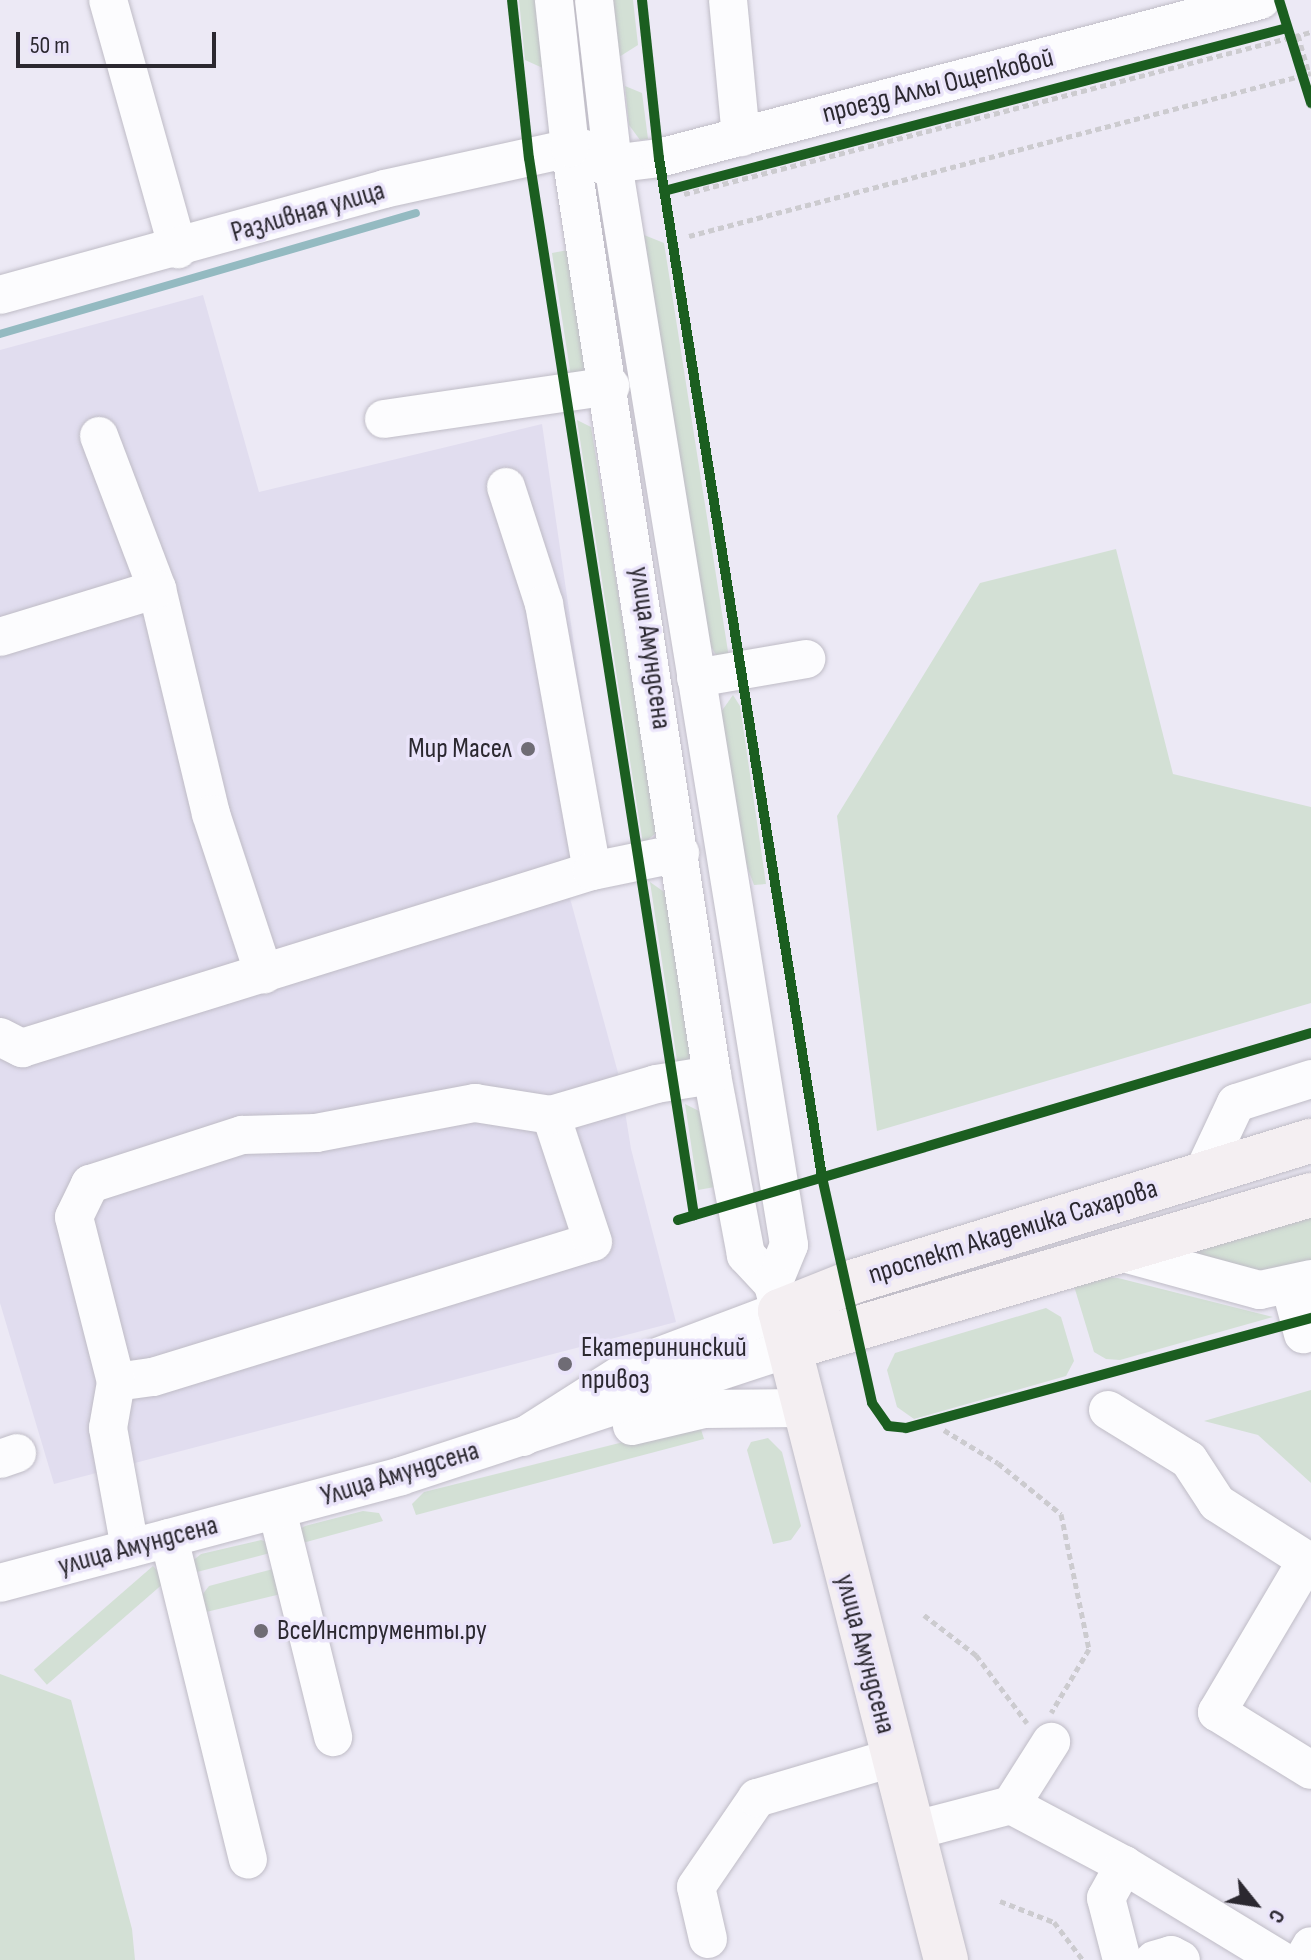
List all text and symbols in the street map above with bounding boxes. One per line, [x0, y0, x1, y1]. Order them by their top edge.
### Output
scale bar [20, 16, 220, 66]
text: 50 m [30, 31, 70, 60]
street label: проезд Аллы Ощепковой [819, 41, 1057, 131]
street label: Разливная улица [227, 174, 389, 250]
street label: улица Амундсена [622, 565, 678, 731]
place label: Мир Масел [408, 732, 512, 766]
marker: Мир Масел [519, 740, 537, 758]
street label: проспект Академика Сахарова [864, 1172, 1162, 1292]
place label: Екатерининский привоз [581, 1331, 747, 1397]
marker: Екатерининский привоз [556, 1355, 574, 1373]
street label: Улица Амундсена [317, 1434, 483, 1514]
street label: улица Амундсена [55, 1509, 221, 1583]
street label: улица Амундсена [828, 1571, 902, 1737]
place label: ВсеИнструменты.ру [277, 1614, 487, 1648]
marker: ВсеИнструменты.ру [252, 1622, 270, 1640]
north arrow [1215, 1864, 1295, 1944]
text: С [1262, 1905, 1291, 1928]

